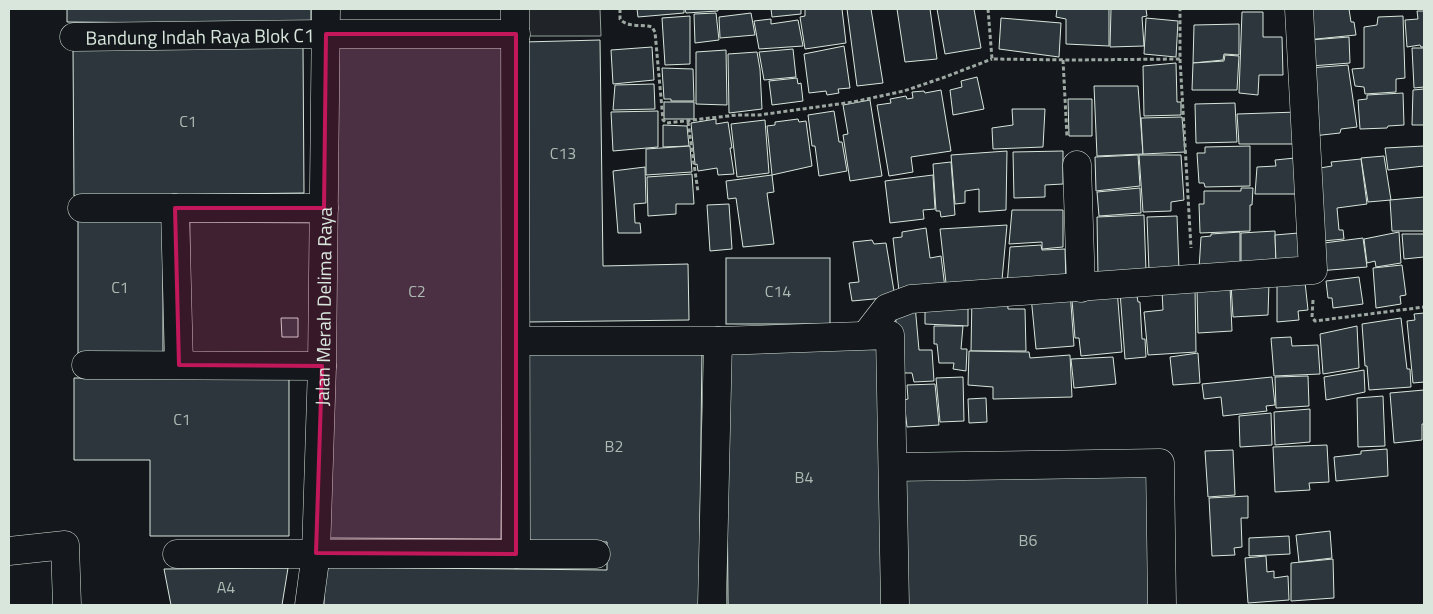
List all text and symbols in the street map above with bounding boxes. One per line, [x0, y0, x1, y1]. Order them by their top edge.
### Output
street label: Bandung Indah Raya Blok C1 [85, 20, 315, 51]
house number: C1 [179, 109, 197, 133]
house number: C13 [550, 141, 576, 165]
street label: Jalan Merah Delima Raya [306, 206, 338, 407]
house number: C1 [111, 275, 129, 299]
house number: C2 [408, 279, 426, 303]
house number: C14 [765, 279, 791, 303]
house number: C1 [173, 407, 191, 431]
house number: B2 [605, 434, 623, 458]
house number: B4 [795, 465, 813, 489]
house number: B6 [1019, 528, 1037, 552]
house number: A4 [217, 575, 235, 599]

